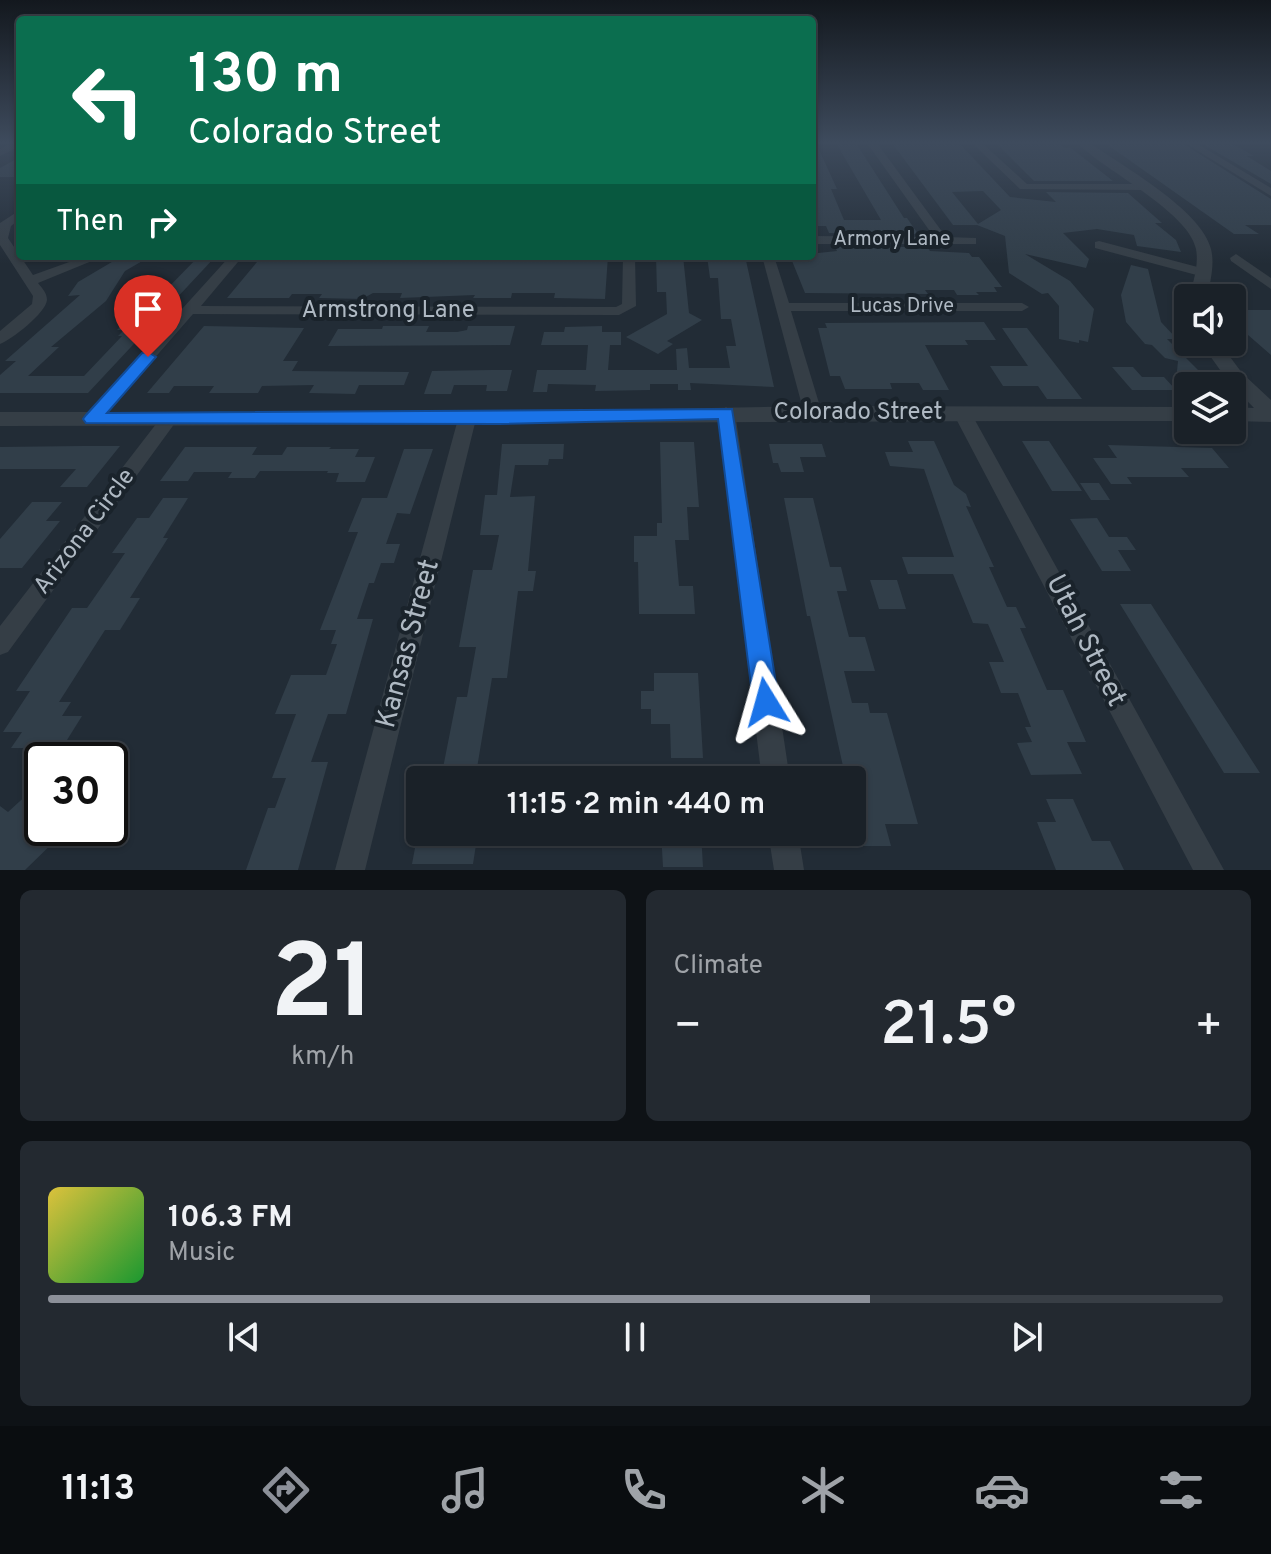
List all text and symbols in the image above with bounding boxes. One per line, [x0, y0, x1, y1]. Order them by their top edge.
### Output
text: 130 m [188, 42, 343, 112]
icon: left [56, 48, 160, 152]
text: Colorado Street [188, 111, 442, 157]
icon: right [140, 200, 184, 244]
text: Then [56, 204, 124, 241]
street label: Armory Lane [833, 227, 951, 253]
pin [114, 275, 182, 357]
map controls [1174, 284, 1246, 444]
button: sound [1174, 284, 1246, 356]
icon: arrive [126, 287, 170, 331]
street label: Lucas Drive [850, 294, 954, 320]
street label: Armstrong Lane [301, 296, 475, 326]
button: layers [1174, 372, 1246, 444]
street label: Colorado Street [773, 398, 943, 428]
street label: Arizona Circle [28, 463, 142, 601]
street label: Kansas Street [369, 556, 449, 732]
street label: Utah Street [1036, 569, 1134, 713]
position arrow [724, 660, 808, 744]
speed limit sign: 30 [24, 742, 128, 846]
text: 11:15 · 2 min · 440 m [507, 787, 765, 824]
text: 21 [270, 923, 375, 1055]
text: Climate [674, 950, 763, 983]
text: 21.5° [880, 990, 1016, 1066]
text: − [674, 1000, 702, 1056]
text: + [1195, 1000, 1223, 1056]
text: km/h [291, 1041, 354, 1074]
text: 106.3 FM [168, 1200, 292, 1237]
text: Music [168, 1237, 235, 1270]
icon: previous [222, 1315, 266, 1359]
icon: pause [613, 1315, 657, 1359]
icon: next [1005, 1315, 1049, 1359]
icon: directions [258, 1462, 314, 1518]
icon: music [437, 1462, 493, 1518]
icon: phone [616, 1462, 672, 1518]
icon: climate [795, 1462, 851, 1518]
icon: car [974, 1462, 1030, 1518]
icon: filters [1153, 1462, 1209, 1518]
text: 11:13 [62, 1467, 135, 1513]

